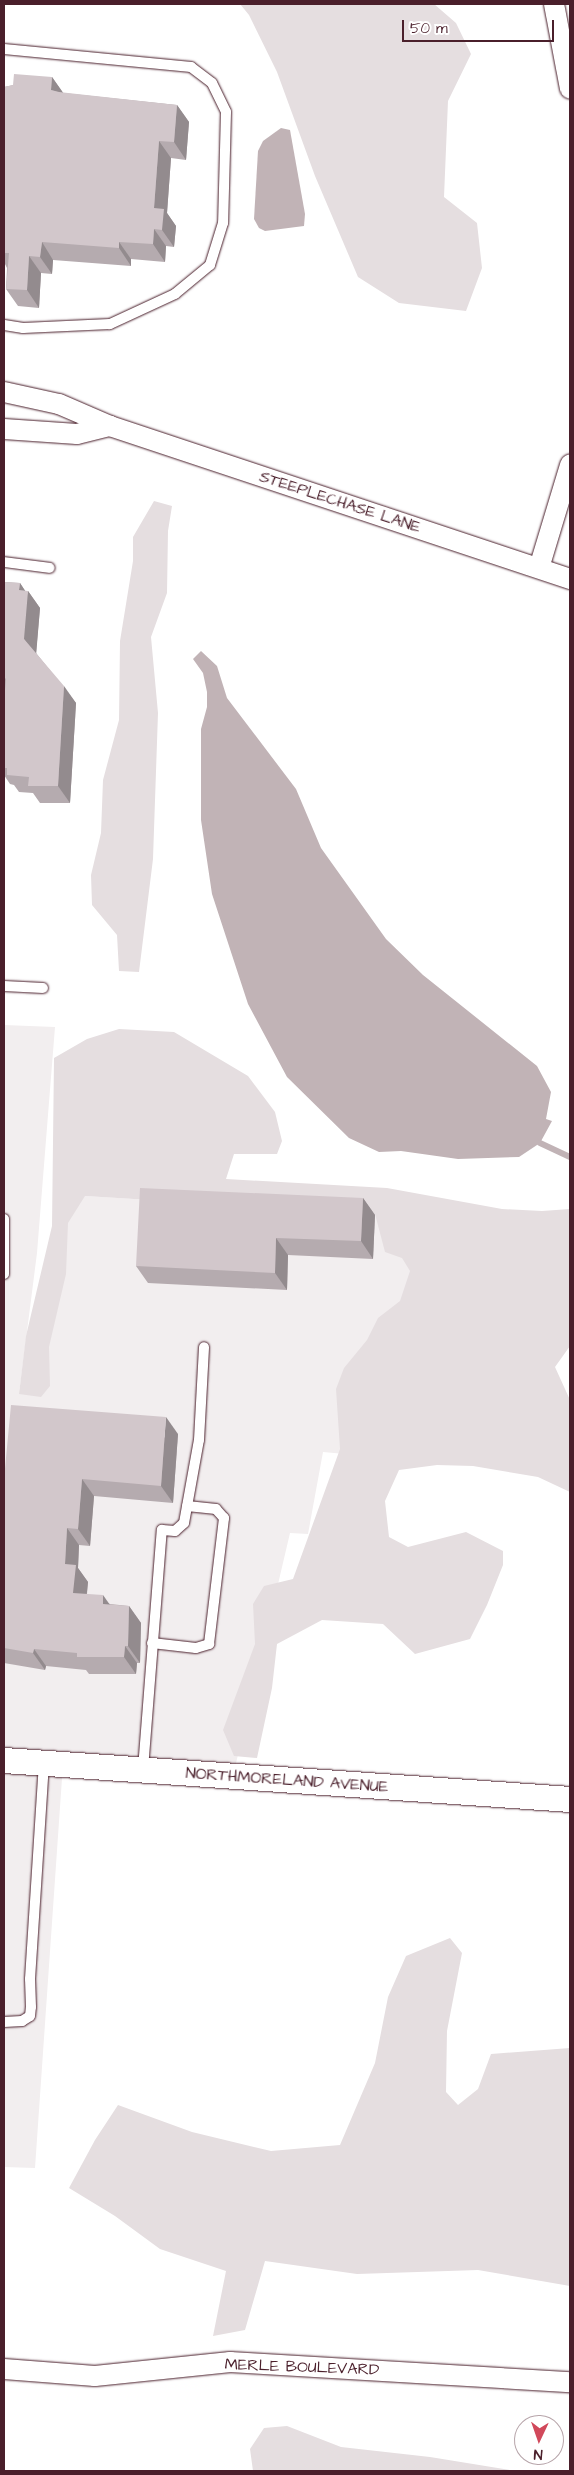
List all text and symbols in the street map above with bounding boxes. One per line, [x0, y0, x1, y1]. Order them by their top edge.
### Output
scale bar [404, 10, 556, 42]
text: 50 m [410, 18, 448, 39]
street label: STEEPLECHASE LANE [257, 467, 423, 537]
street label: NORTHMORELAND AVENUE [185, 1763, 389, 1797]
street label: MERLE BOULEVARD [224, 2355, 380, 2379]
north arrow [514, 2415, 564, 2465]
text: N [533, 2444, 543, 2464]

